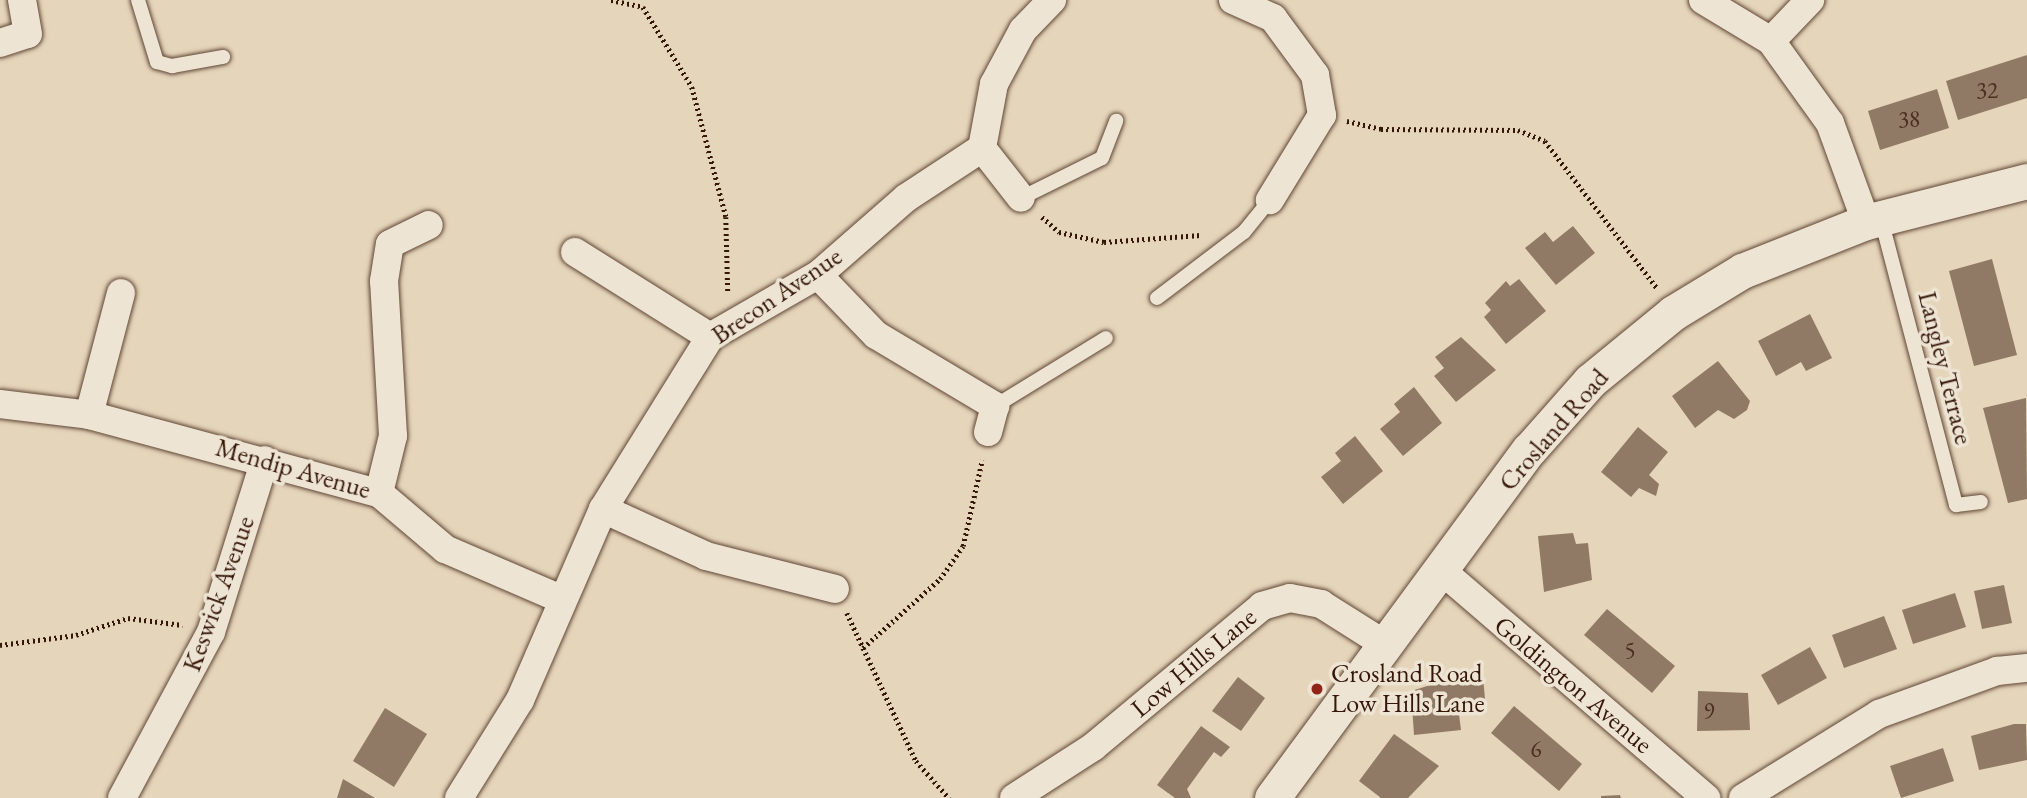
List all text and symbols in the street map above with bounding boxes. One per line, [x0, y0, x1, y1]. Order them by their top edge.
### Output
house number: 32 [1976, 76, 1998, 104]
house number: 38 [1898, 105, 1920, 133]
street label: Brecon Avenue [706, 241, 848, 351]
street label: Langley Terrace [1911, 288, 1979, 448]
street label: Crosland Road [1493, 363, 1615, 497]
street label: Mendip Avenue [212, 432, 374, 506]
street label: Keswick Avenue [176, 512, 262, 676]
street label: Low Hills Lane [1125, 602, 1263, 724]
street label: Goldington Avenue [1488, 610, 1658, 760]
house number: 5 [1624, 636, 1636, 664]
place label: Crosland Road Low Hills Lane [1331, 658, 1485, 720]
marker: Crosland Road Low Hills Lane [1309, 681, 1325, 697]
house number: 9 [1703, 697, 1715, 725]
house number: 6 [1530, 735, 1542, 763]

